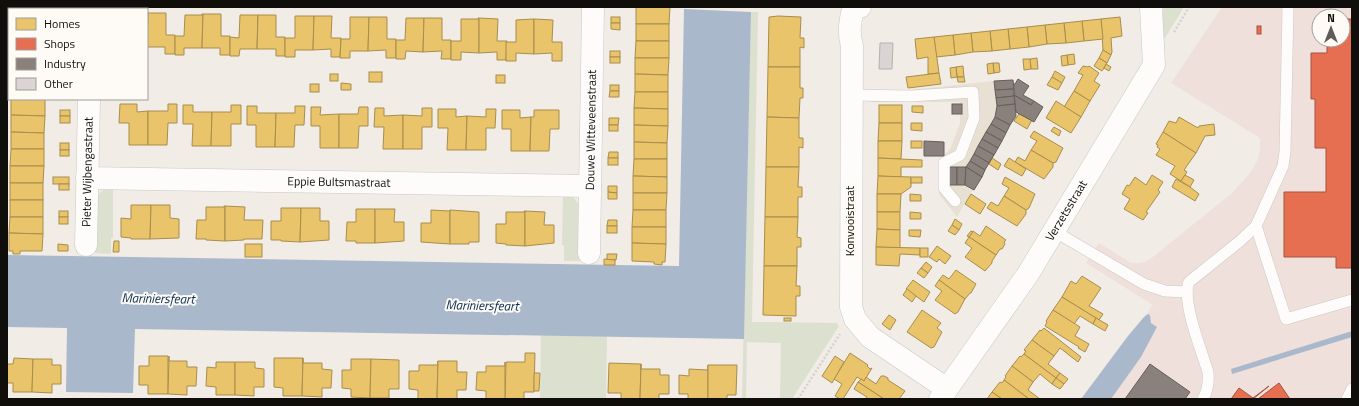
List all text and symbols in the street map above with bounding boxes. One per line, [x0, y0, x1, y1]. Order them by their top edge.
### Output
legend [8, 8, 148, 100]
north arrow [1311, 8, 1351, 48]
text: N [1327, 10, 1335, 26]
text: Homes [44, 14, 80, 33]
text: Shops [44, 34, 76, 53]
text: Industry [44, 54, 86, 73]
street label: Douwe Witteveenstraat [580, 69, 601, 190]
text: Other [44, 74, 73, 93]
street label: Pieter Wijbengastraat [76, 116, 98, 227]
street label: Eppie Bultsmastraat [287, 171, 392, 192]
street label: Verzetsstraat [1040, 175, 1092, 244]
street label: Konvooistraat [840, 185, 859, 256]
water label: Mariniersfeart [121, 287, 196, 309]
water label: Mariniersfeart [445, 294, 520, 316]

